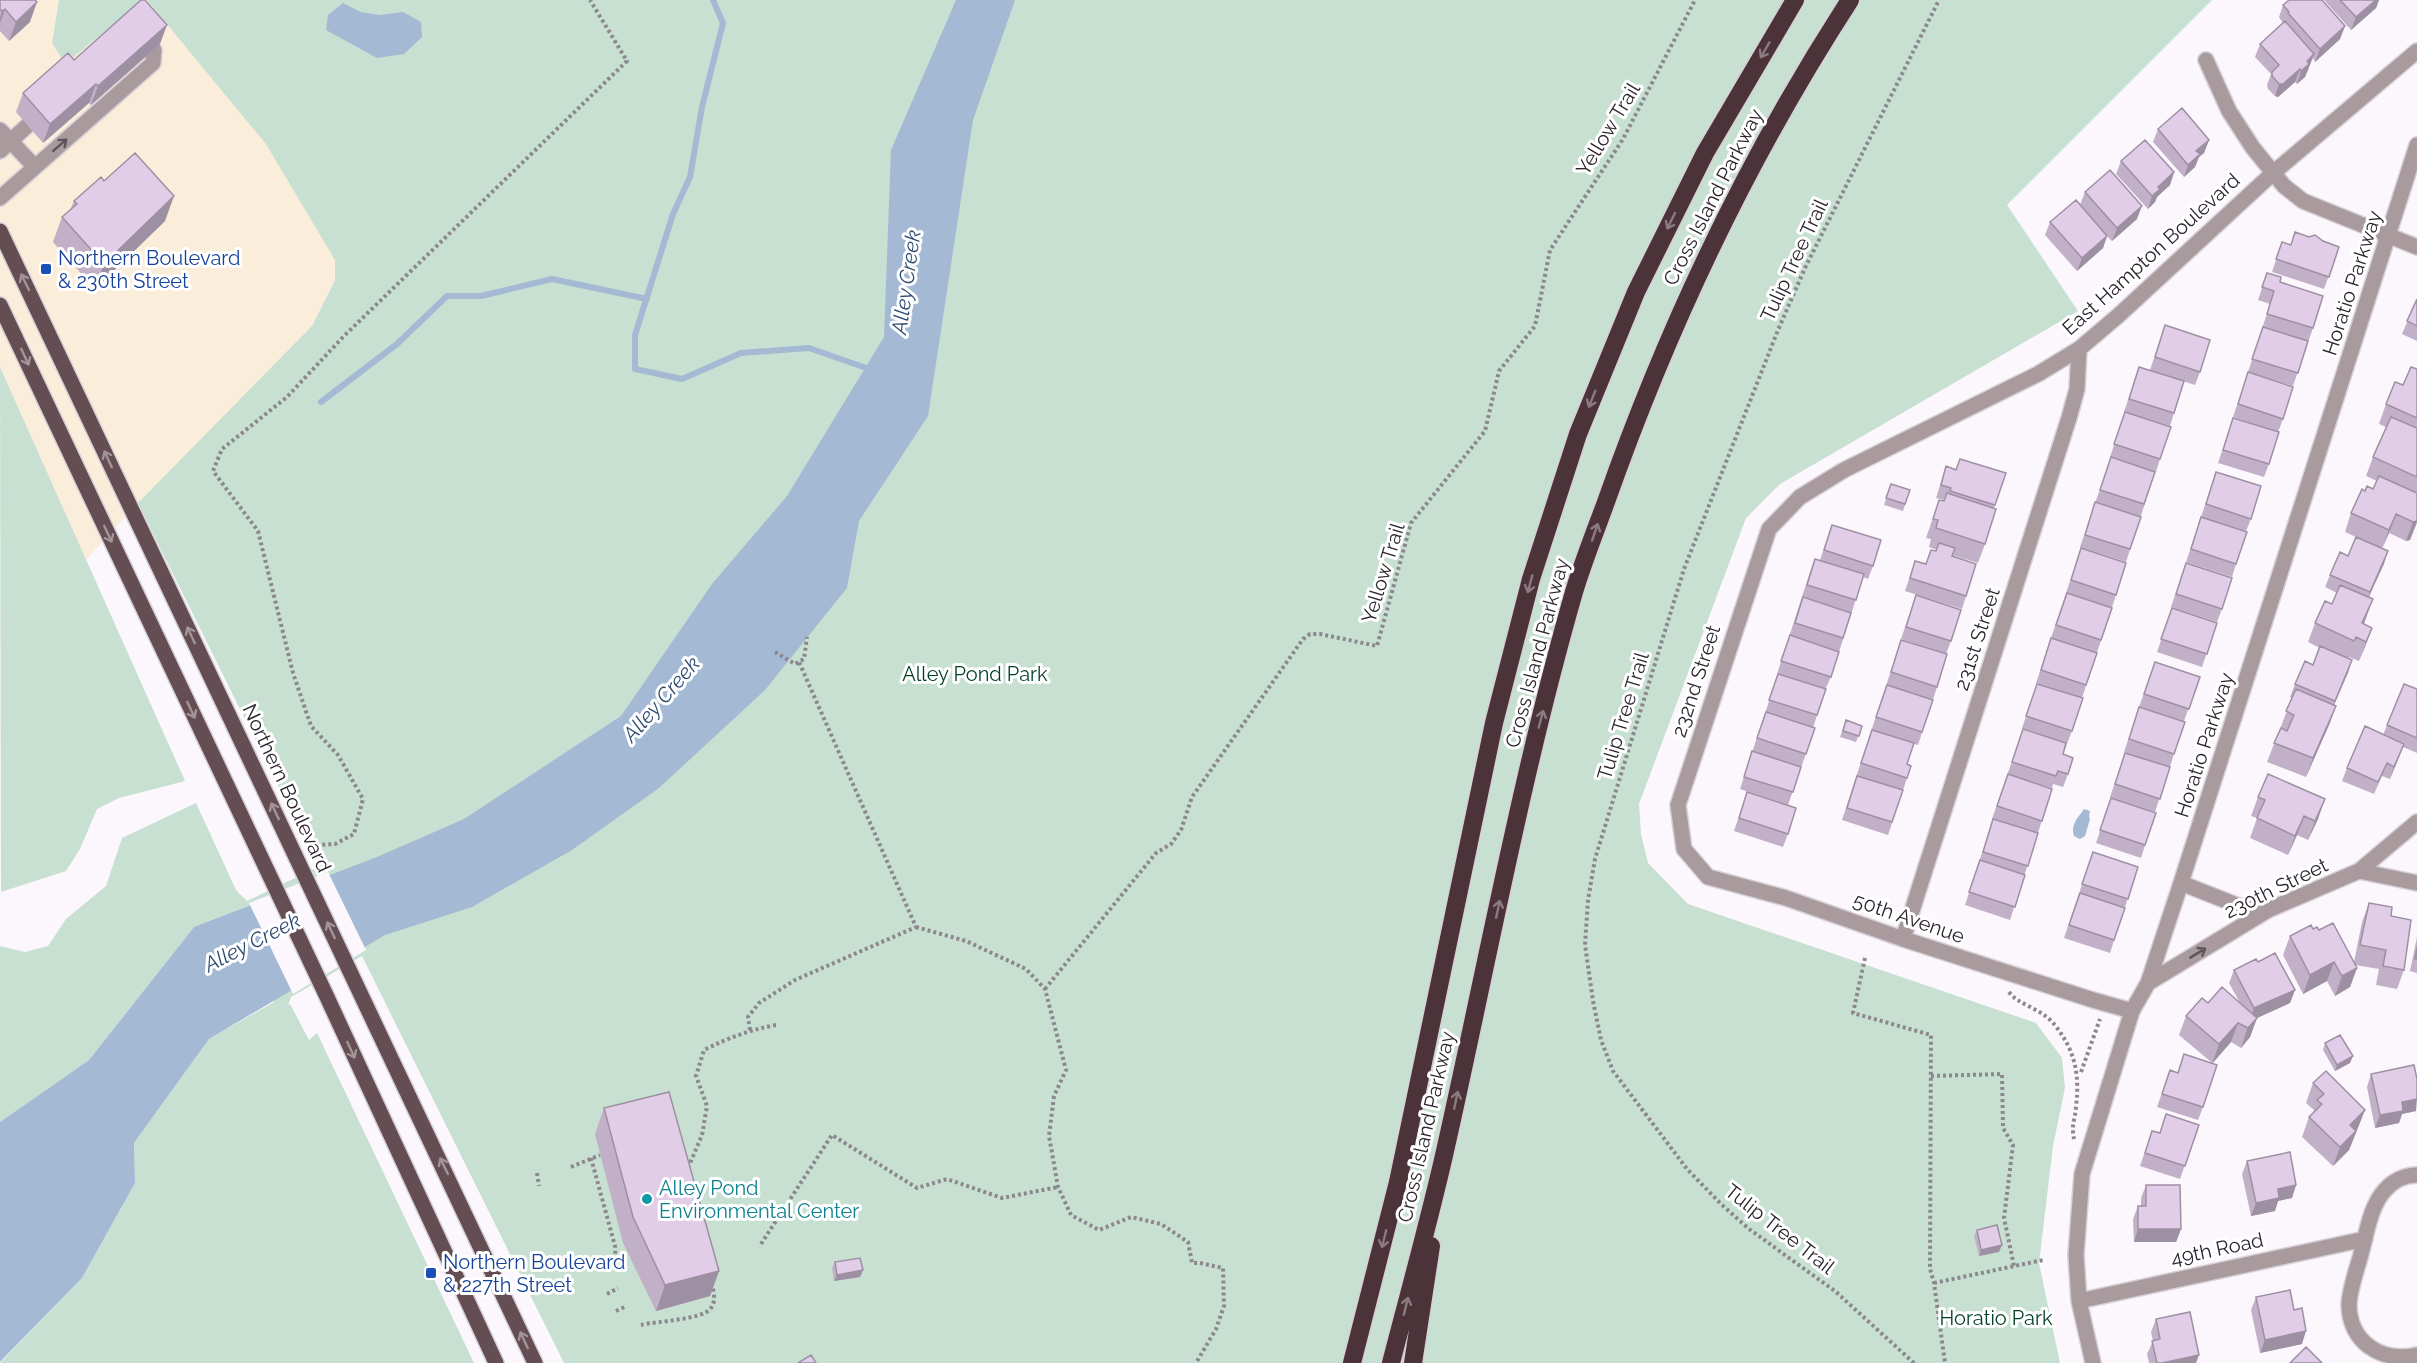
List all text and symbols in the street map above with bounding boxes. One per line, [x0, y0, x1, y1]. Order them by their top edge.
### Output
one-way arrow [1758, 41, 1770, 58]
street label: Yellow Trail [1571, 78, 1645, 180]
street label: Cross Island Parkway [1658, 105, 1768, 289]
one-way arrow [52, 138, 67, 152]
street label: East Hampton Boulevard [2057, 168, 2245, 340]
street label: Tulip Tree Trail [1755, 194, 1833, 325]
street label: Horatio Parkway [2317, 208, 2387, 358]
one-way arrow [1665, 212, 1676, 230]
water label: Alley Creek [886, 228, 926, 337]
place label: Northern Boulevard & 230th Street [58, 246, 241, 293]
marker: Northern Boulevard & 230th Street [39, 262, 53, 276]
one-way arrow [18, 274, 30, 292]
one-way arrow [20, 348, 32, 366]
one-way arrow [1586, 390, 1597, 408]
one-way arrow [102, 450, 114, 468]
street label: Yellow Trail [1356, 519, 1410, 626]
one-way arrow [1591, 523, 1602, 542]
one-way arrow [103, 524, 115, 542]
street label: Cross Island Parkway [1500, 556, 1574, 750]
one-way arrow [1523, 574, 1535, 593]
street label: 231st Street [1949, 584, 2005, 693]
street label: 232nd Street [1667, 622, 1725, 740]
one-way arrow [185, 626, 197, 644]
street label: Tulip Tree Trail [1592, 649, 1654, 783]
water label: Alley Creek [616, 651, 705, 748]
park label: Alley Pond Park [902, 662, 1048, 686]
street label: Horatio Parkway [2169, 670, 2239, 820]
street label: Northern Boulevard [238, 700, 336, 876]
one-way arrow [186, 701, 198, 719]
one-way arrow [1535, 710, 1547, 729]
one-way arrow [268, 803, 280, 821]
street label: 230th Street [2220, 852, 2332, 923]
street label: 50th Avenue [1850, 888, 1968, 948]
one-way arrow [1493, 900, 1504, 919]
water label: Alley Creek [199, 907, 304, 977]
one-way arrow [324, 921, 336, 939]
one-way arrow [2189, 947, 2206, 959]
street label: Cross Island Parkway [1392, 1029, 1460, 1225]
one-way arrow [346, 1040, 358, 1058]
one-way arrow [1451, 1090, 1463, 1109]
one-way arrow [437, 1158, 449, 1176]
place label: Alley Pond Environmental Center [659, 1176, 859, 1223]
street label: Tulip Tree Trail [1721, 1179, 1840, 1280]
marker: Alley Pond Environmental Center [640, 1192, 654, 1206]
street label: 49th Road [2168, 1227, 2266, 1271]
one-way arrow [1377, 1229, 1389, 1248]
place label: Northern Boulevard & 227th Street [443, 1250, 626, 1297]
marker: Northern Boulevard & 227th Street [424, 1266, 438, 1280]
one-way arrow [1400, 1297, 1412, 1316]
park label: Horatio Park [1939, 1306, 2053, 1330]
one-way arrow [518, 1331, 530, 1349]

